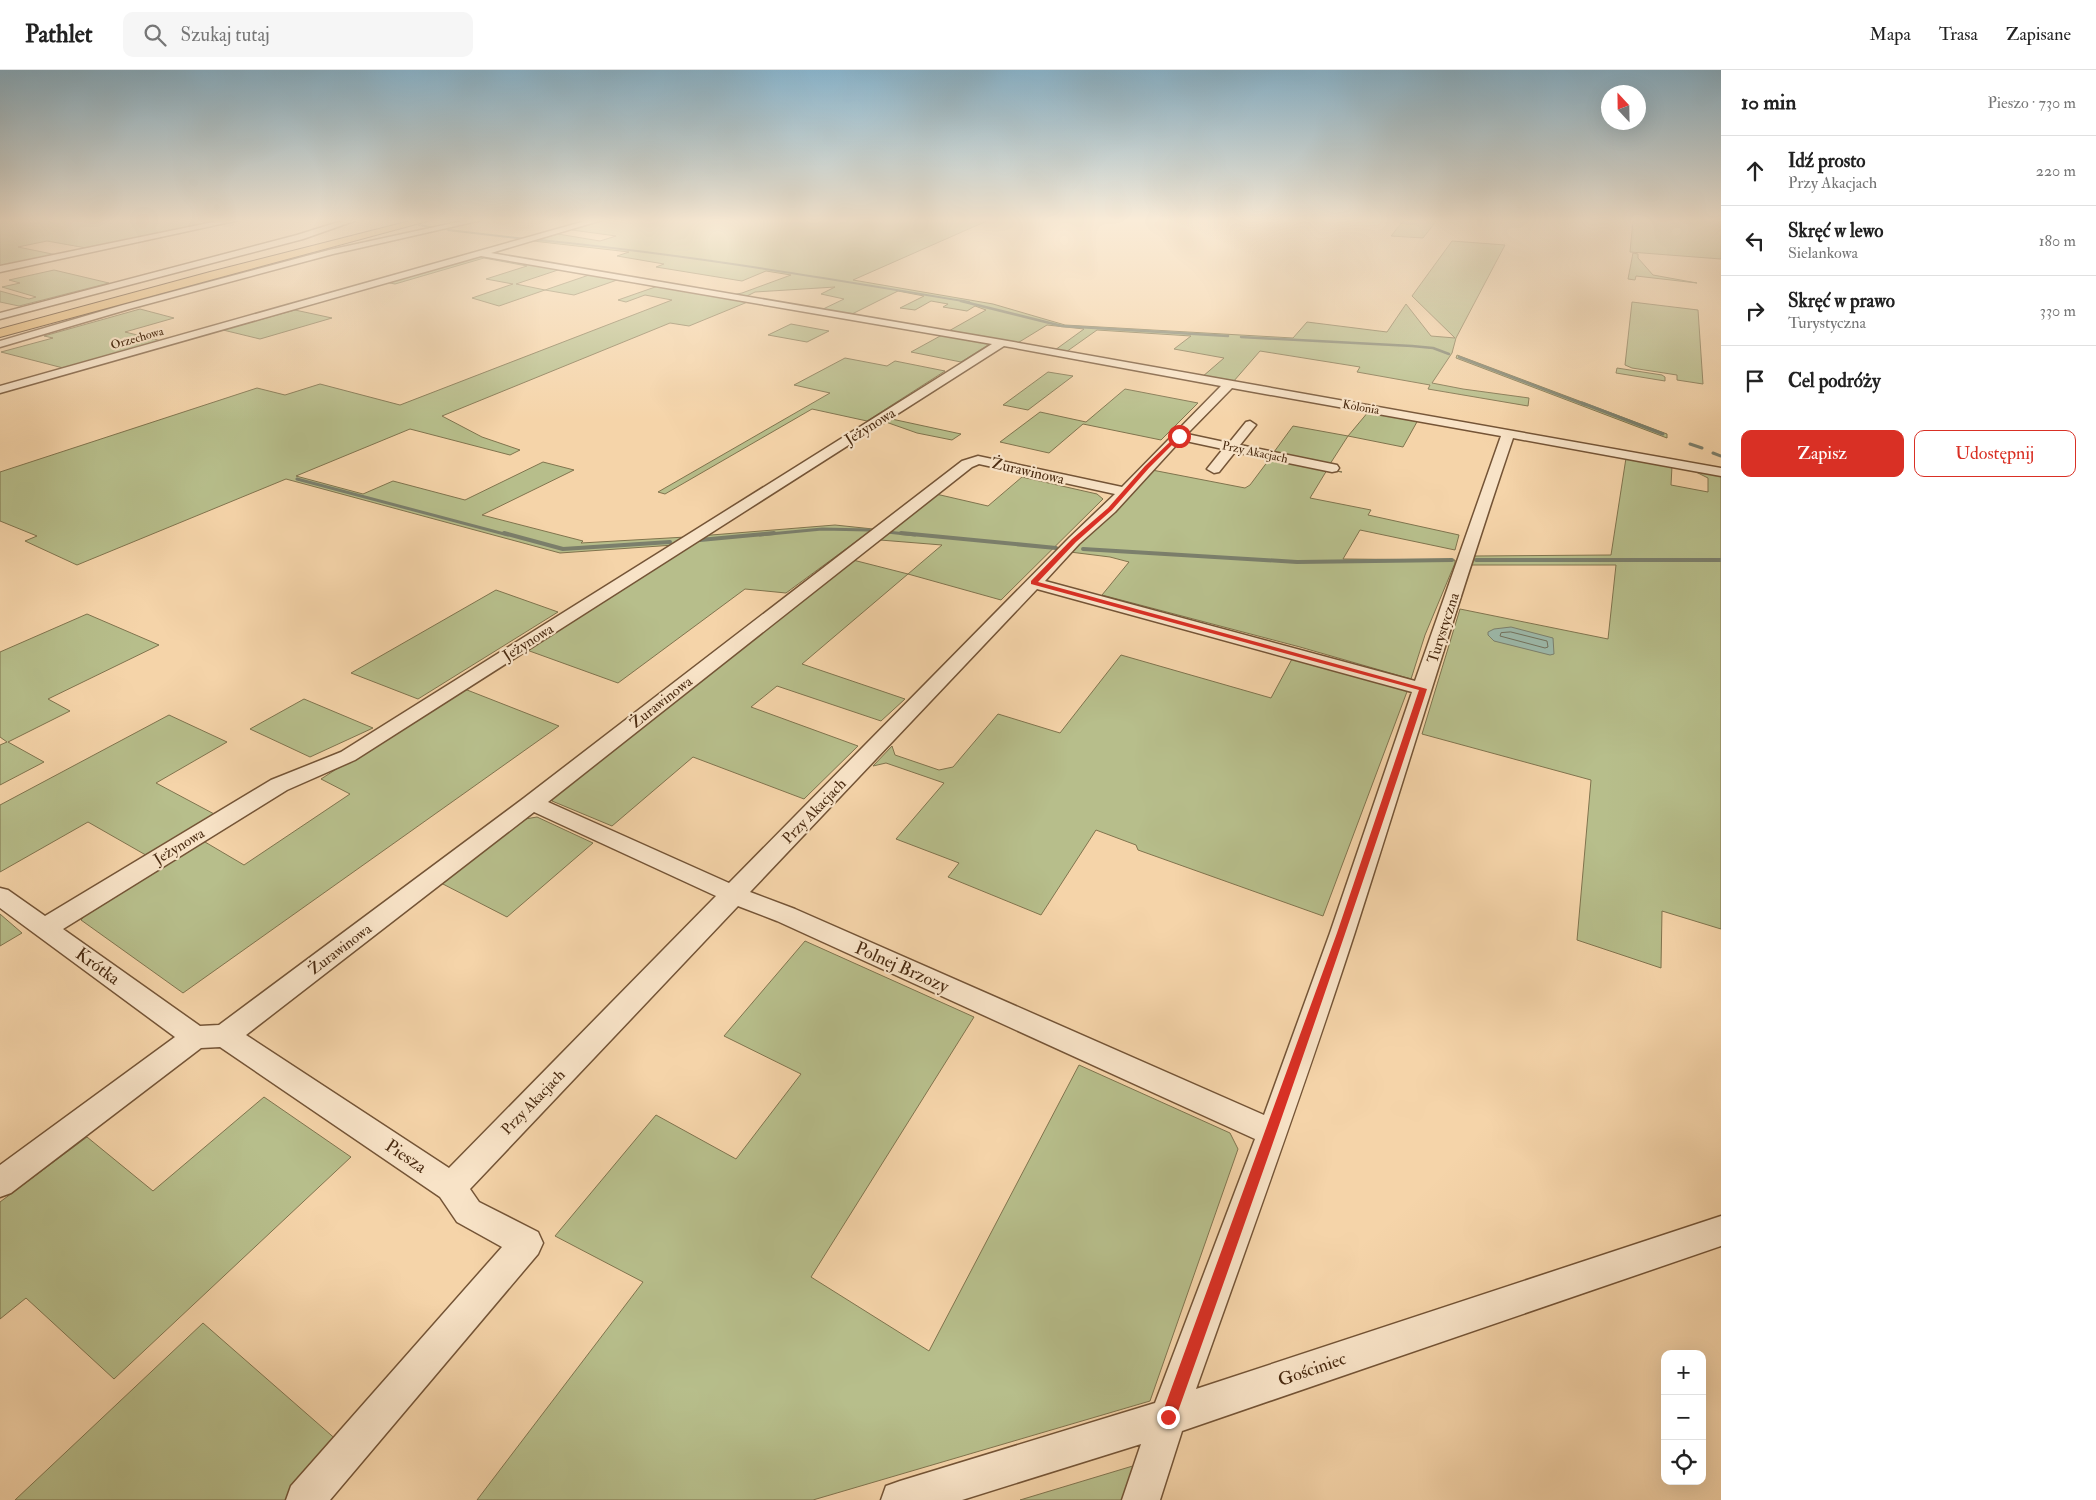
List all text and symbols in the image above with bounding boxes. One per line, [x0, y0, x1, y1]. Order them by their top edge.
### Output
search box [123, 12, 473, 57]
text: Pathlet [25, 19, 93, 50]
icon: search [141, 21, 169, 49]
text: Szukaj tutaj [181, 23, 270, 47]
text: Mapa [1870, 23, 1911, 46]
text: Trasa [1939, 23, 1978, 46]
text: Zapisane [2006, 23, 2071, 46]
north arrow [1601, 85, 1646, 130]
text: 10 min [1741, 89, 1796, 116]
text: Pieszo · 730 m [1988, 93, 2076, 113]
text: Idź prosto [1788, 149, 1865, 173]
icon: ahead [1741, 157, 1769, 185]
text: 220 m [2036, 161, 2076, 181]
text: Przy Akacjach [1788, 173, 1877, 193]
text: Skręć w lewo [1788, 219, 1883, 243]
icon: left [1741, 227, 1769, 255]
text: 180 m [2039, 231, 2076, 251]
text: Sielankowa [1788, 243, 1858, 263]
text: Skręć w prawo [1788, 289, 1895, 313]
icon: right [1741, 297, 1769, 325]
text: 330 m [2040, 301, 2076, 321]
text: Turystyczna [1788, 313, 1866, 333]
street label: Orzechowa [109, 324, 166, 353]
icon: arrive [1741, 367, 1769, 395]
text: Cel podróży [1788, 369, 1881, 393]
street label: Kolonia [1341, 397, 1381, 418]
street label: Jeżynowa [841, 403, 900, 451]
route start [1168, 425, 1191, 448]
button: Zapisz [1741, 430, 1904, 477]
button: Udostępnij [1914, 430, 2076, 477]
street label: Przy Akacjach [1221, 438, 1290, 467]
street label: Żurawinowa [990, 452, 1067, 489]
street label: Turystyczna [1423, 590, 1464, 666]
street label: Jeżynowa [499, 619, 558, 667]
street label: Żurawinowa [625, 670, 697, 733]
street label: Przy Akacjach [778, 775, 850, 848]
street label: Jeżynowa [149, 823, 209, 870]
street label: Żurawinowa [304, 917, 376, 979]
street label: Polnej Brzozy [851, 937, 953, 999]
street label: Krótka [71, 943, 125, 991]
street label: Przy Akacjach [497, 1066, 569, 1139]
street label: Piesza [381, 1134, 431, 1179]
street label: Gościniec [1275, 1347, 1349, 1392]
map controls [1661, 1350, 1706, 1485]
button: + [1661, 1350, 1706, 1395]
button: − [1661, 1395, 1706, 1440]
route end [1157, 1406, 1180, 1429]
button: locate [1661, 1440, 1706, 1485]

